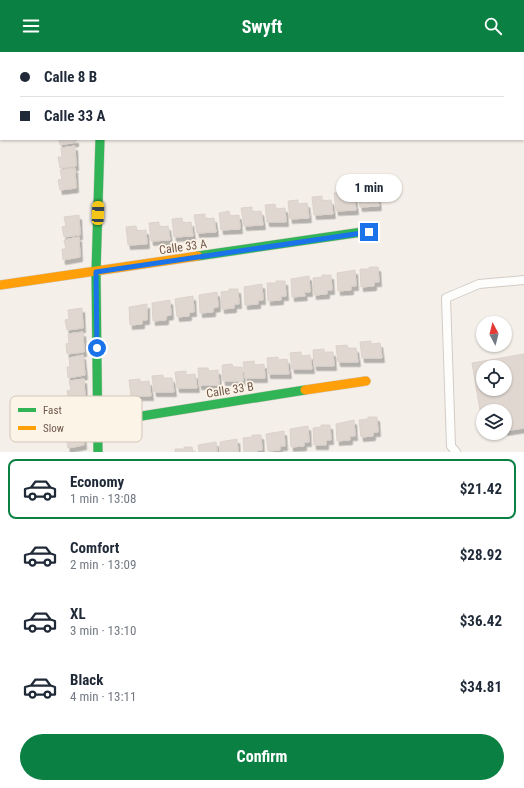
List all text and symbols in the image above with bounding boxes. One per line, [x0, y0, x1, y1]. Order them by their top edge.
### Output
icon: menu [20, 15, 42, 37]
icon: search [482, 15, 504, 37]
text: Swyft [242, 16, 282, 37]
text: Calle 8 B [44, 68, 97, 86]
text: Calle 33 A [44, 107, 105, 125]
callout: 1 min [336, 174, 402, 202]
text: 1 min [355, 180, 383, 195]
car [92, 201, 104, 225]
route end [360, 223, 378, 241]
street label: Calle 33 A [158, 237, 208, 257]
north arrow [476, 316, 512, 352]
map controls [476, 316, 512, 440]
route start [88, 339, 106, 357]
button: locate [476, 360, 512, 396]
street label: Calle 33 B [205, 379, 255, 401]
legend [10, 396, 142, 442]
text: Fast [43, 404, 62, 417]
button: layers [476, 404, 512, 440]
text: Slow [43, 422, 64, 435]
icon: car [22, 471, 58, 507]
text: Economy [70, 473, 124, 491]
text: $21.42 [460, 480, 502, 498]
text: 1 min · 13:08 [70, 491, 136, 506]
icon: car [22, 537, 58, 573]
text: Comfort [70, 539, 119, 557]
text: $28.92 [460, 546, 502, 564]
text: 2 min · 13:09 [70, 557, 136, 572]
icon: car [22, 603, 58, 639]
text: XL [70, 605, 86, 623]
text: $36.42 [460, 612, 502, 630]
text: 3 min · 13:10 [70, 623, 136, 638]
icon: car [22, 669, 58, 705]
text: Black [70, 671, 103, 689]
text: $34.81 [460, 678, 502, 696]
text: 4 min · 13:11 [70, 689, 136, 704]
button: Confirm [20, 734, 504, 780]

